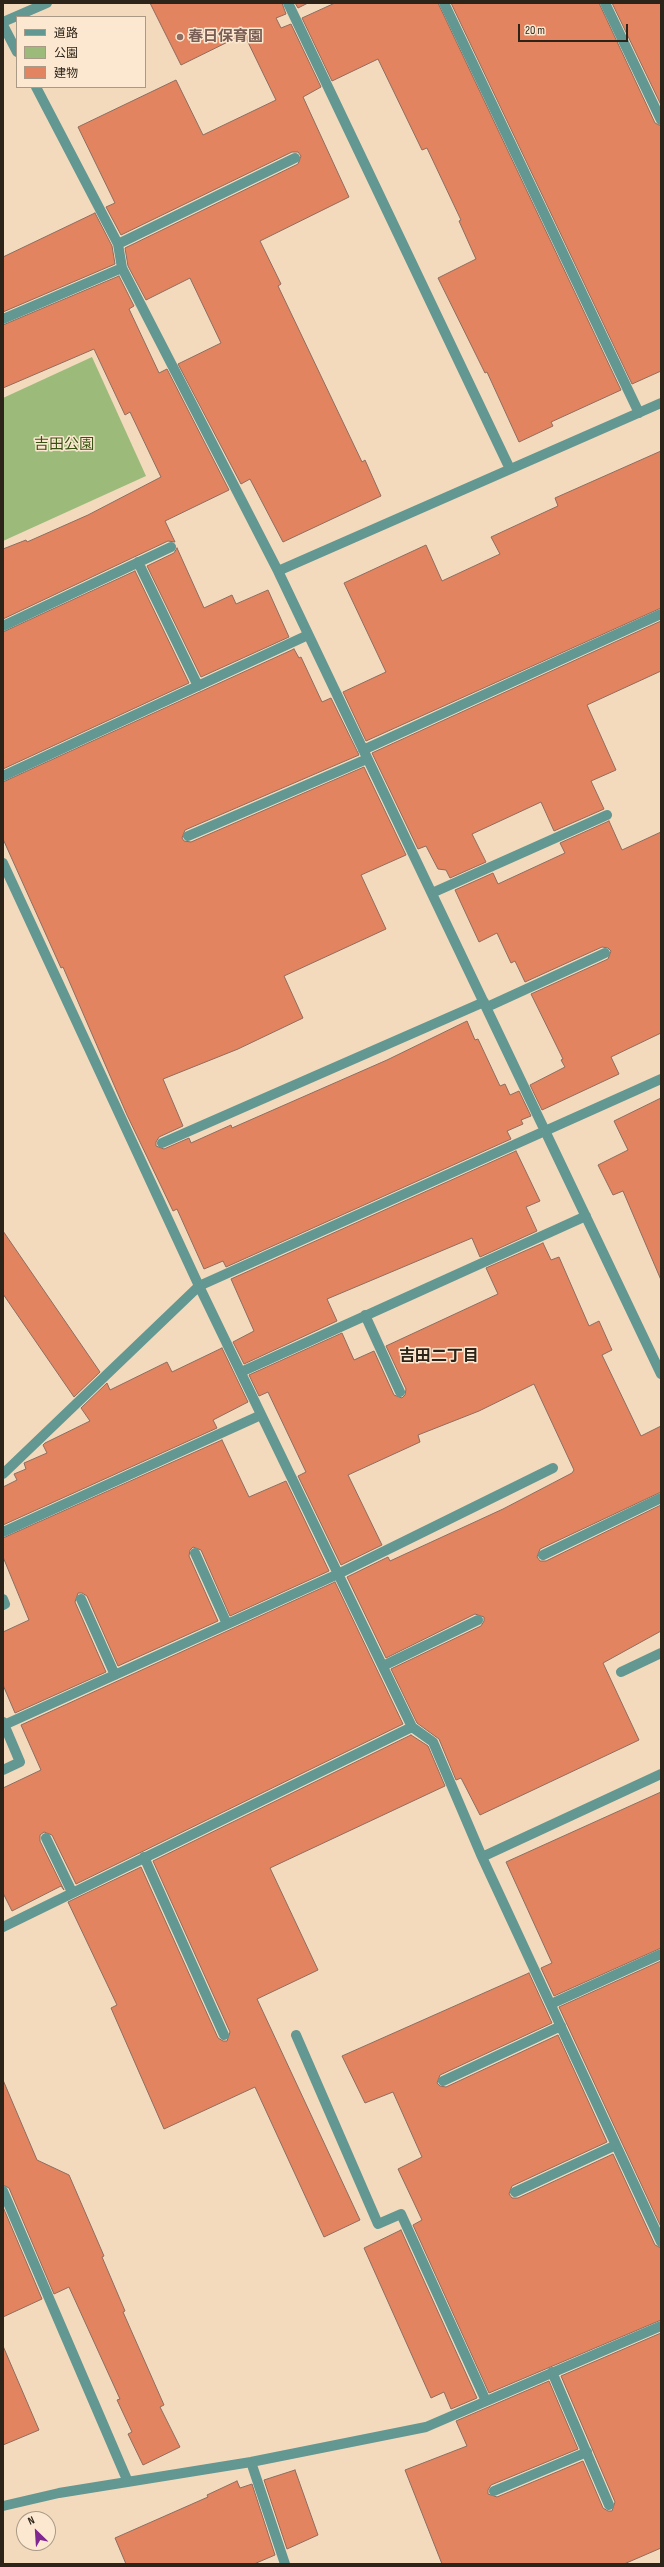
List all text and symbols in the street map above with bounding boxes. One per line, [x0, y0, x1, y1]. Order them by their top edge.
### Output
legend [16, 16, 146, 88]
scale bar [520, 16, 630, 42]
text: 20 m [525, 23, 545, 38]
text: 道路 [54, 26, 78, 41]
place label: 春日保育園 [188, 28, 263, 46]
marker: 春日保育園 [175, 32, 185, 42]
text: 公園 [54, 46, 78, 61]
text: 建物 [54, 66, 78, 81]
park label: 吉田公園 [34, 436, 94, 454]
district label: 吉田二丁目 [399, 1347, 479, 1367]
north arrow [16, 2511, 56, 2551]
text: N [26, 2513, 37, 2528]

